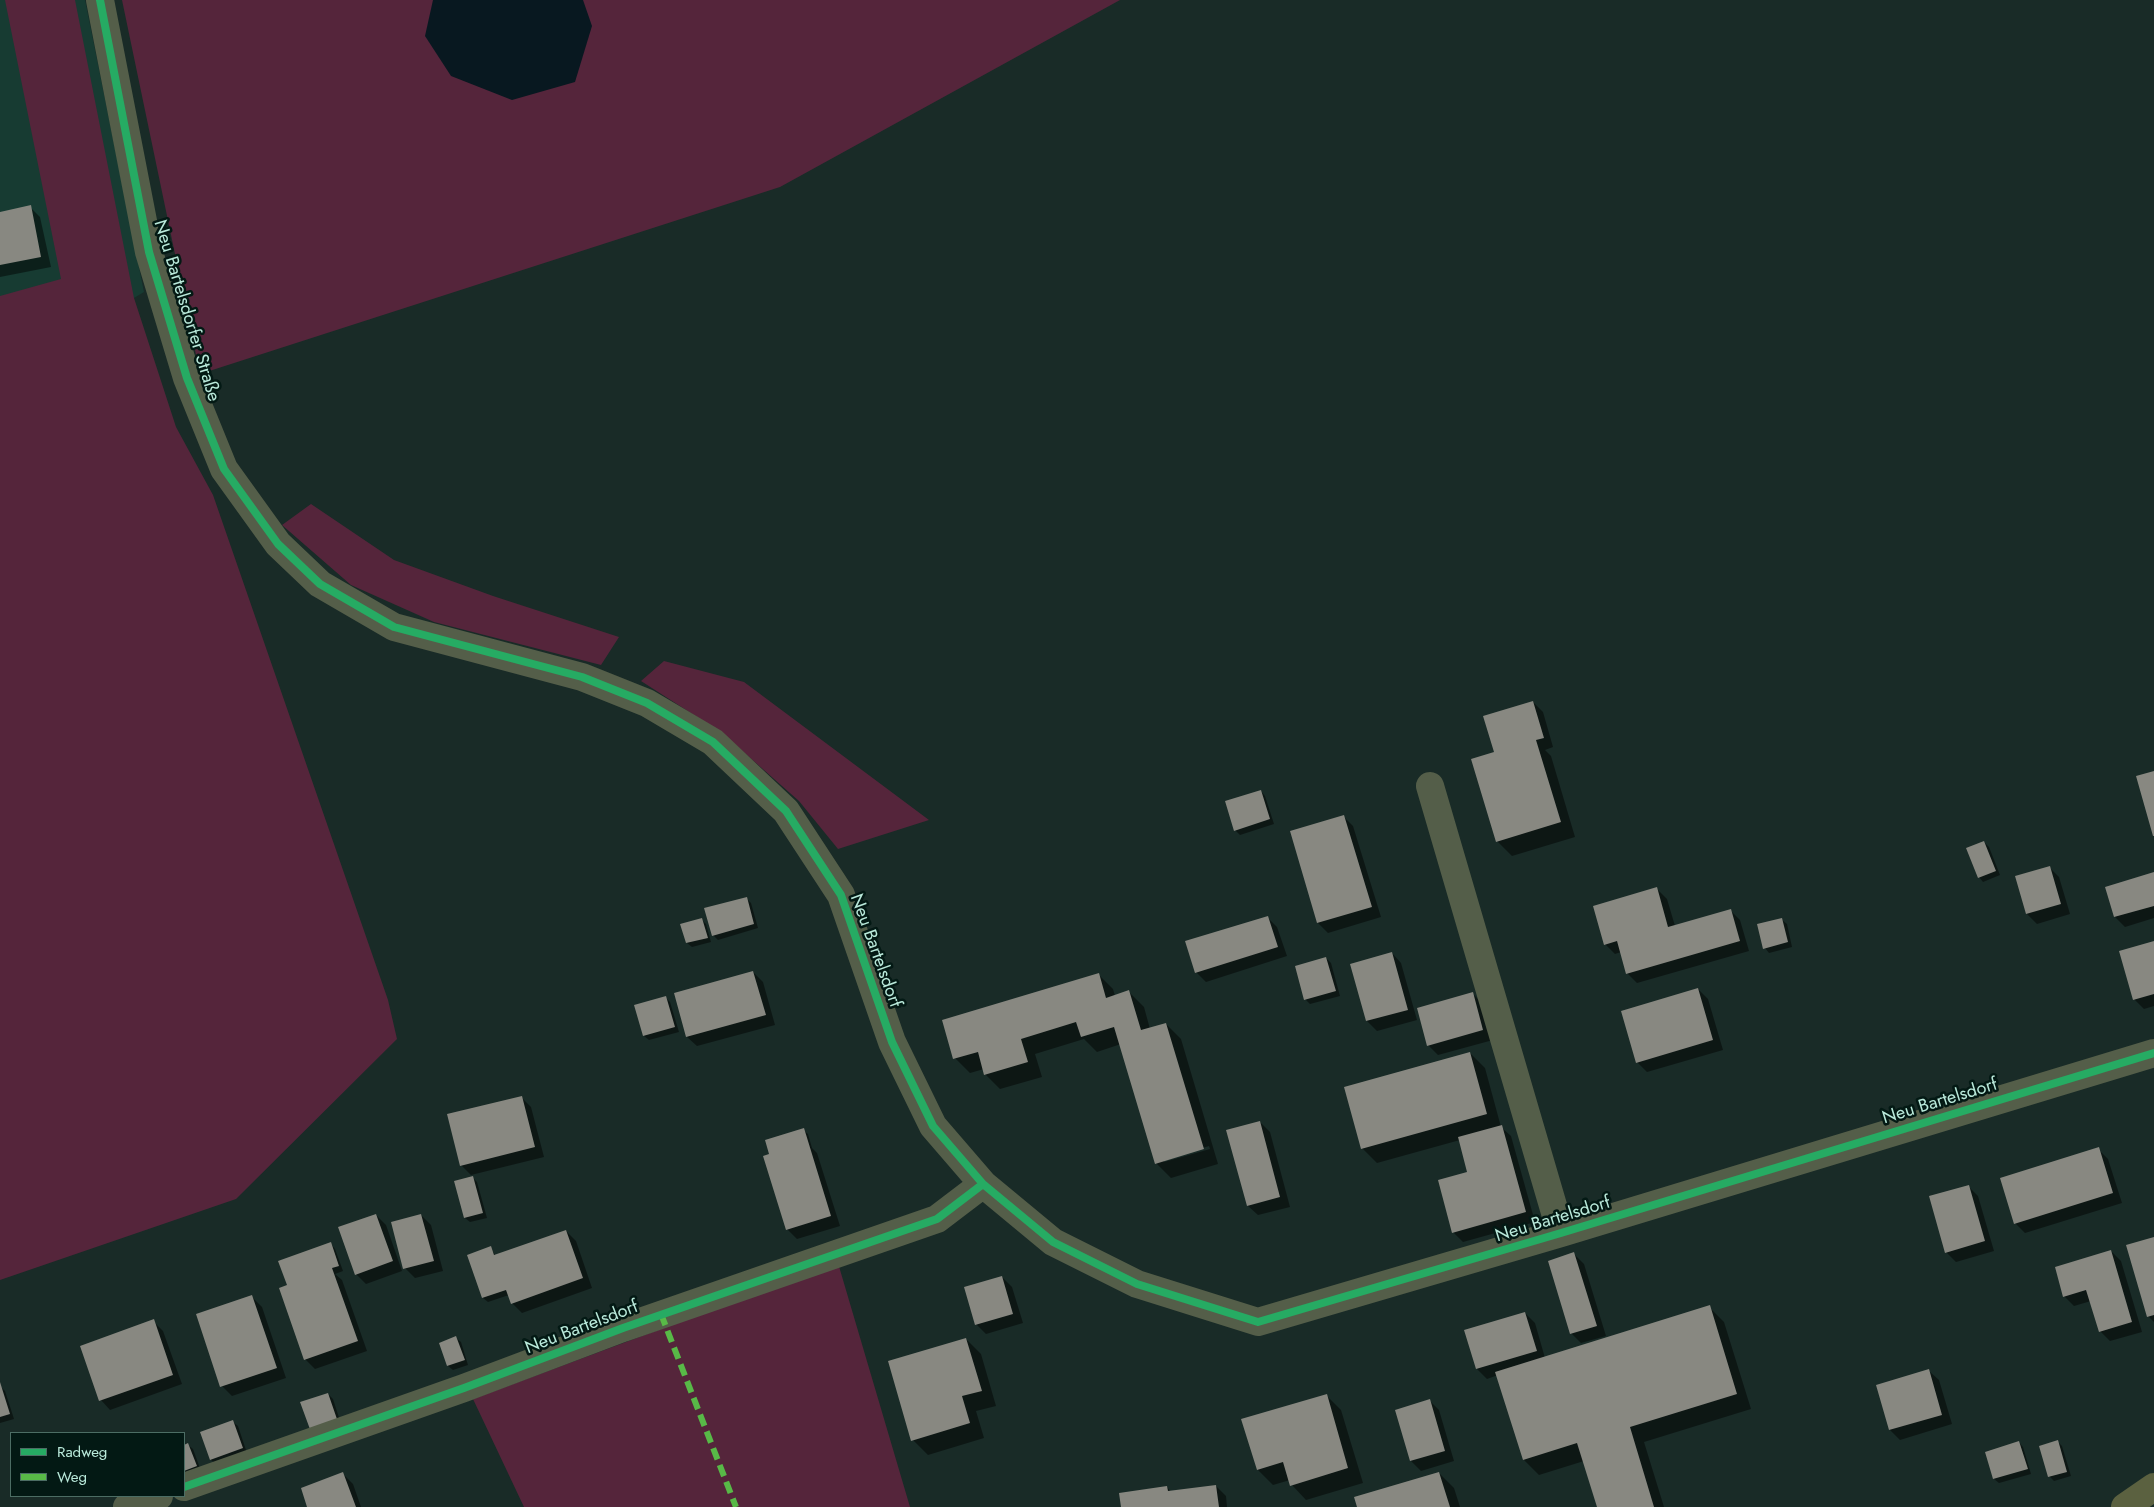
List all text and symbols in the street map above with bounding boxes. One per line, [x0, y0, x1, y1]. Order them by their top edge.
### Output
street label: Neu Bartelsdorfer Straße [148, 218, 224, 404]
street label: Neu Bartelsdorf [844, 891, 906, 1011]
street label: Neu Bartelsdorf [1880, 1074, 2000, 1130]
street label: Neu Bartelsdorf [1493, 1192, 1613, 1248]
street label: Neu Bartelsdorf [522, 1297, 642, 1359]
legend [10, 1432, 185, 1497]
text: Radweg [57, 1441, 107, 1463]
text: Weg [57, 1466, 87, 1488]

